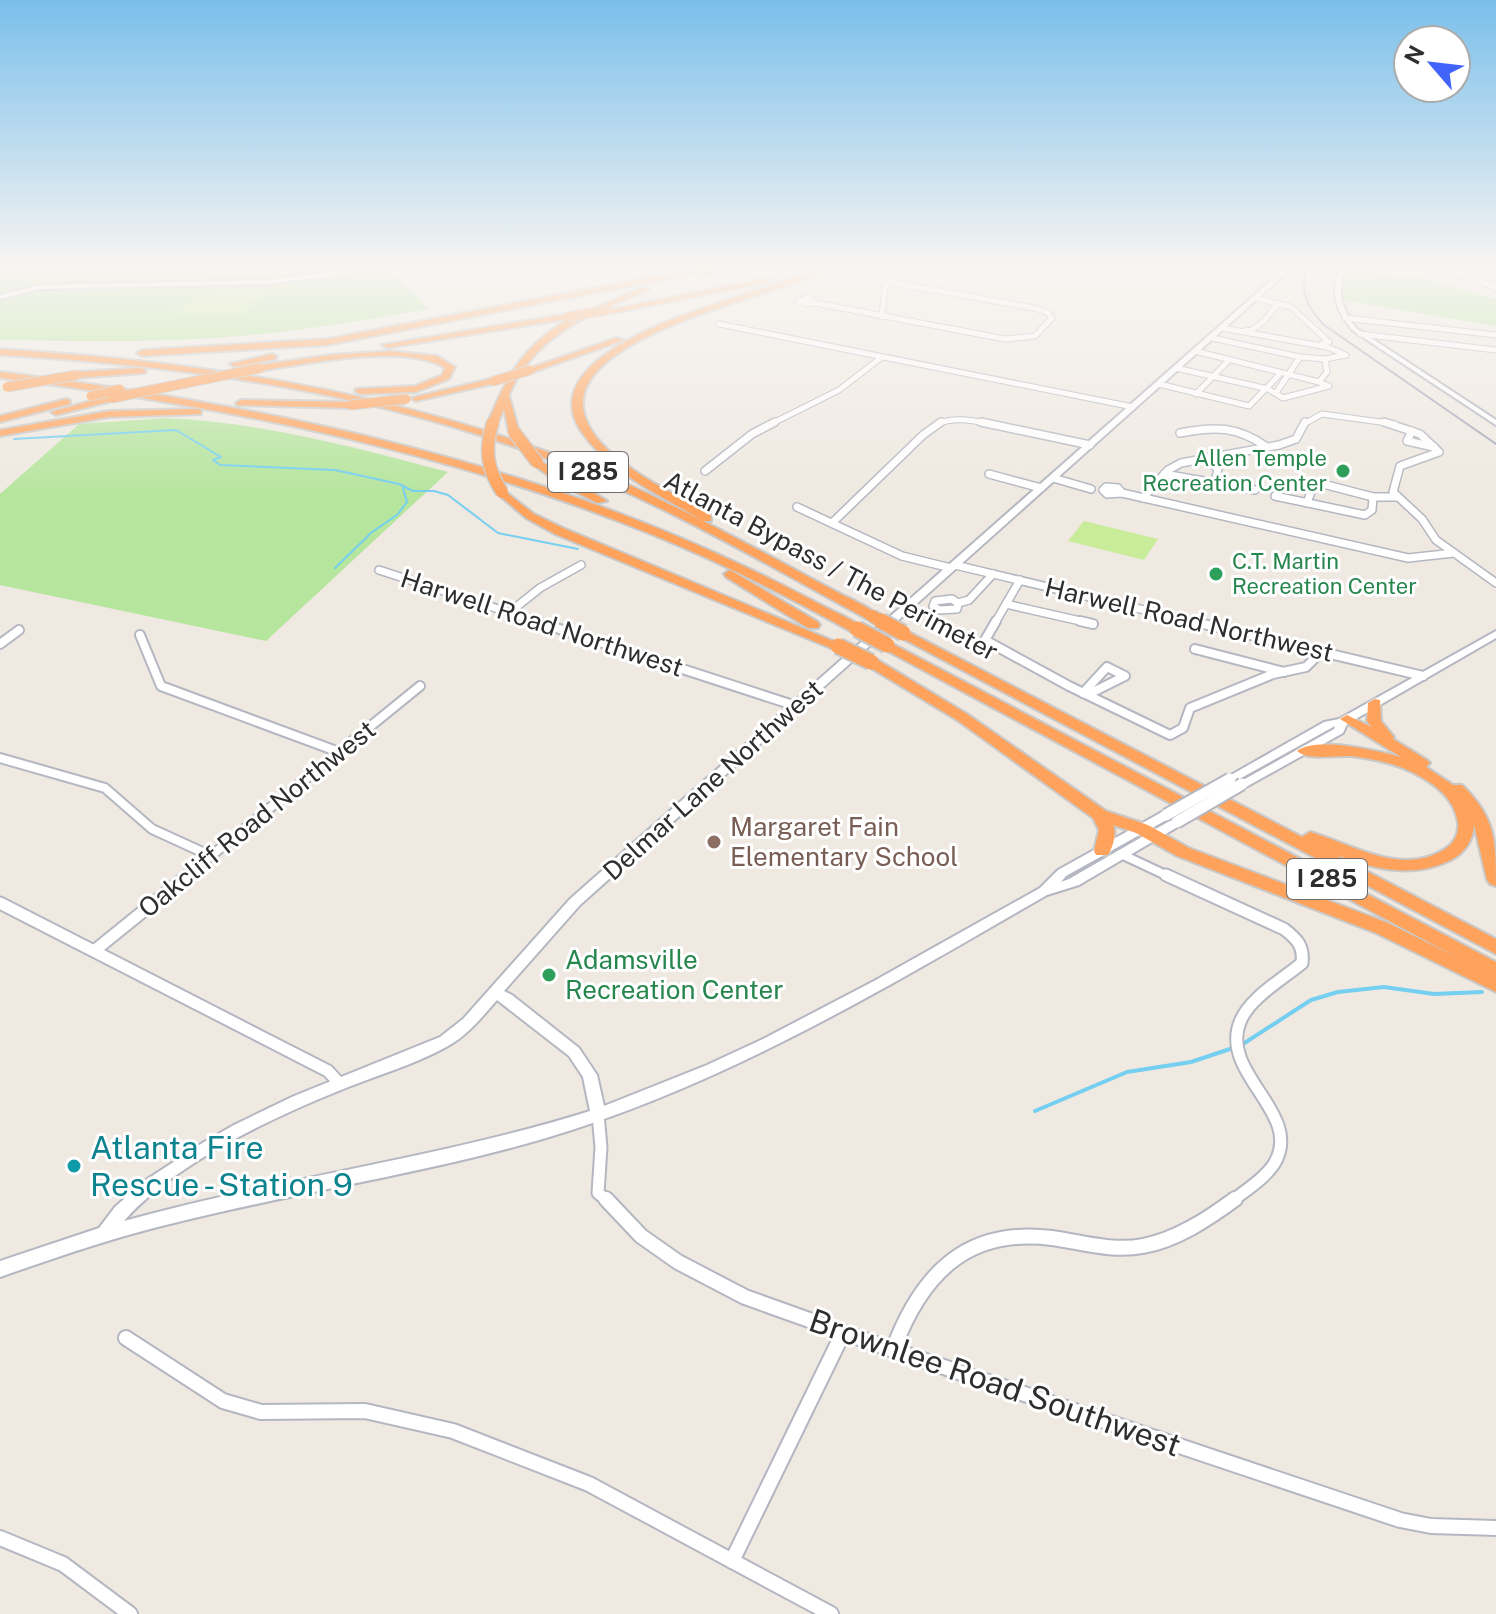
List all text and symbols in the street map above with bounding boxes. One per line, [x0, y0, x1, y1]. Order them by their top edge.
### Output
north arrow [1392, 24, 1472, 104]
text: N [1399, 41, 1430, 68]
place label: Allen Temple Recreation Center [1142, 445, 1327, 496]
road number: I 285 [548, 452, 628, 492]
marker: Allen Temple Recreation Center [1334, 462, 1352, 480]
street label: Atlanta Bypass / The Perimeter [659, 464, 1003, 667]
place label: C.T. Martin Recreation Center [1232, 548, 1417, 599]
street label: Harwell Road Northwest [397, 562, 687, 683]
marker: C.T. Martin Recreation Center [1207, 565, 1225, 583]
street label: Harwell Road Northwest [1042, 571, 1336, 668]
street label: Delmar Lane Northwest [596, 673, 829, 886]
street label: Oakcliff Road Northwest [132, 714, 381, 924]
place label: Margaret Fain Elementary School [730, 811, 958, 872]
marker: Margaret Fain Elementary School [705, 833, 723, 851]
road number: I 285 [1287, 859, 1367, 899]
place label: Adamsville Recreation Center [565, 944, 783, 1005]
marker: Adamsville Recreation Center [540, 966, 558, 984]
place label: Atlanta Fire Rescue - Station 9 [90, 1129, 353, 1203]
marker: Atlanta Fire Rescue - Station 9 [65, 1157, 83, 1175]
street label: Brownlee Road Southwest [804, 1301, 1186, 1464]

